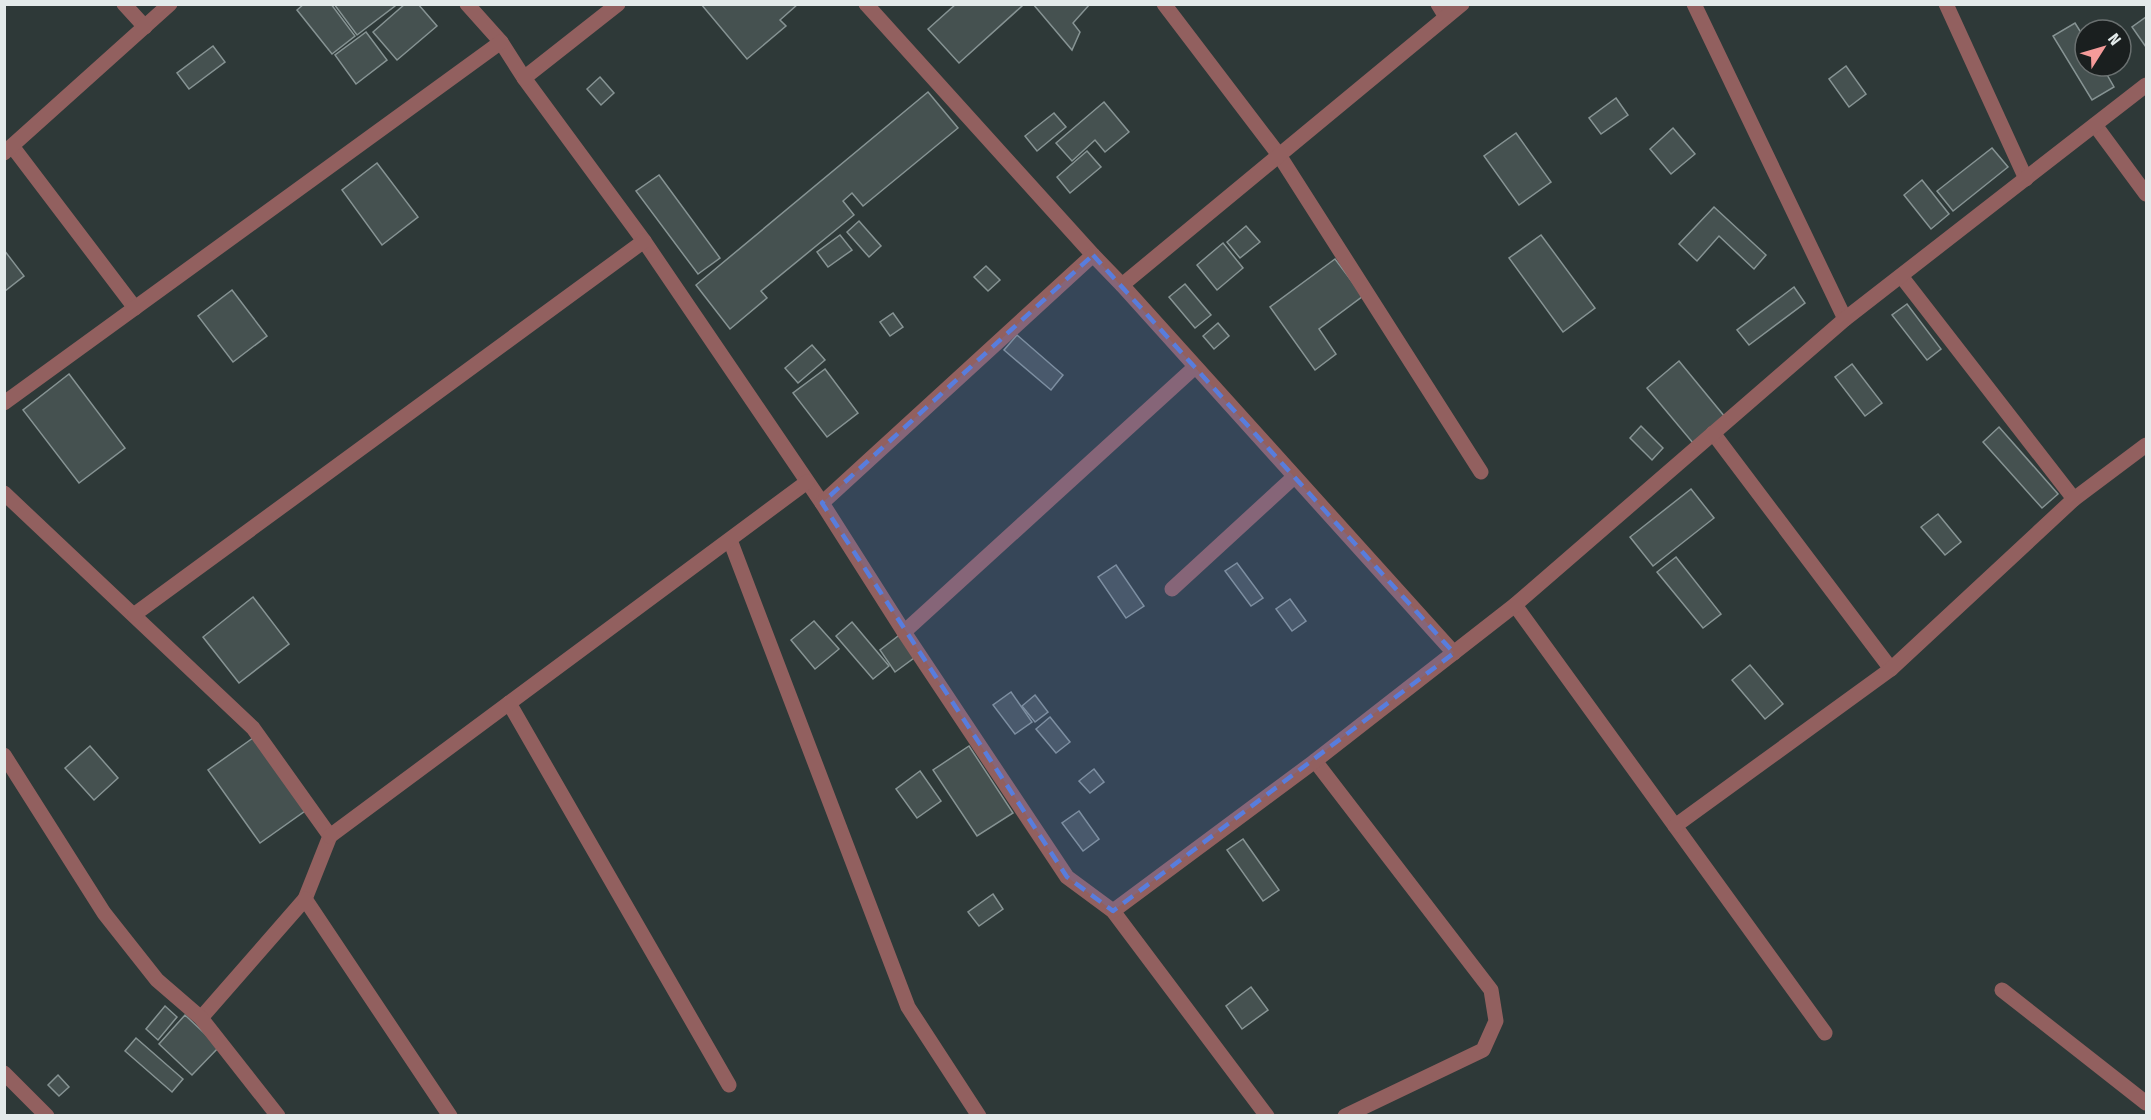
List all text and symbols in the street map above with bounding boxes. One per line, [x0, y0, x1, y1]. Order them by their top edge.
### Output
north arrow [2073, 18, 2133, 78]
text: N [2104, 30, 2125, 49]

